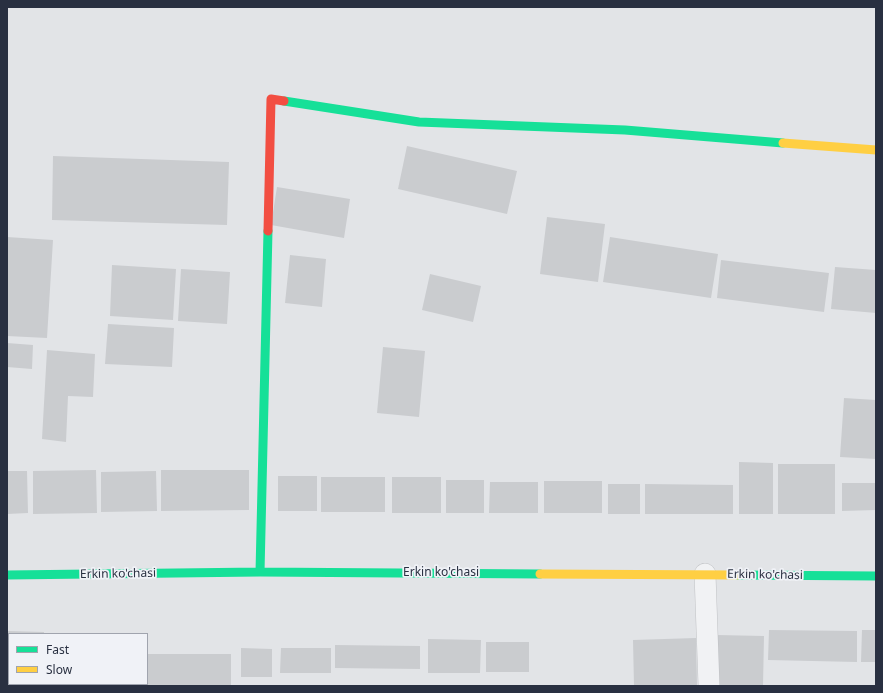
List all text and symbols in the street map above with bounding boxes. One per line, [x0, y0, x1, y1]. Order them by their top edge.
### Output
street label: Erkin ko'chasi [80, 566, 156, 582]
street label: Erkin ko'chasi [403, 566, 479, 580]
street label: Erkin ko'chasi [727, 567, 803, 583]
legend [8, 633, 148, 685]
text: Fast [46, 641, 69, 658]
text: Slow [46, 661, 72, 678]

